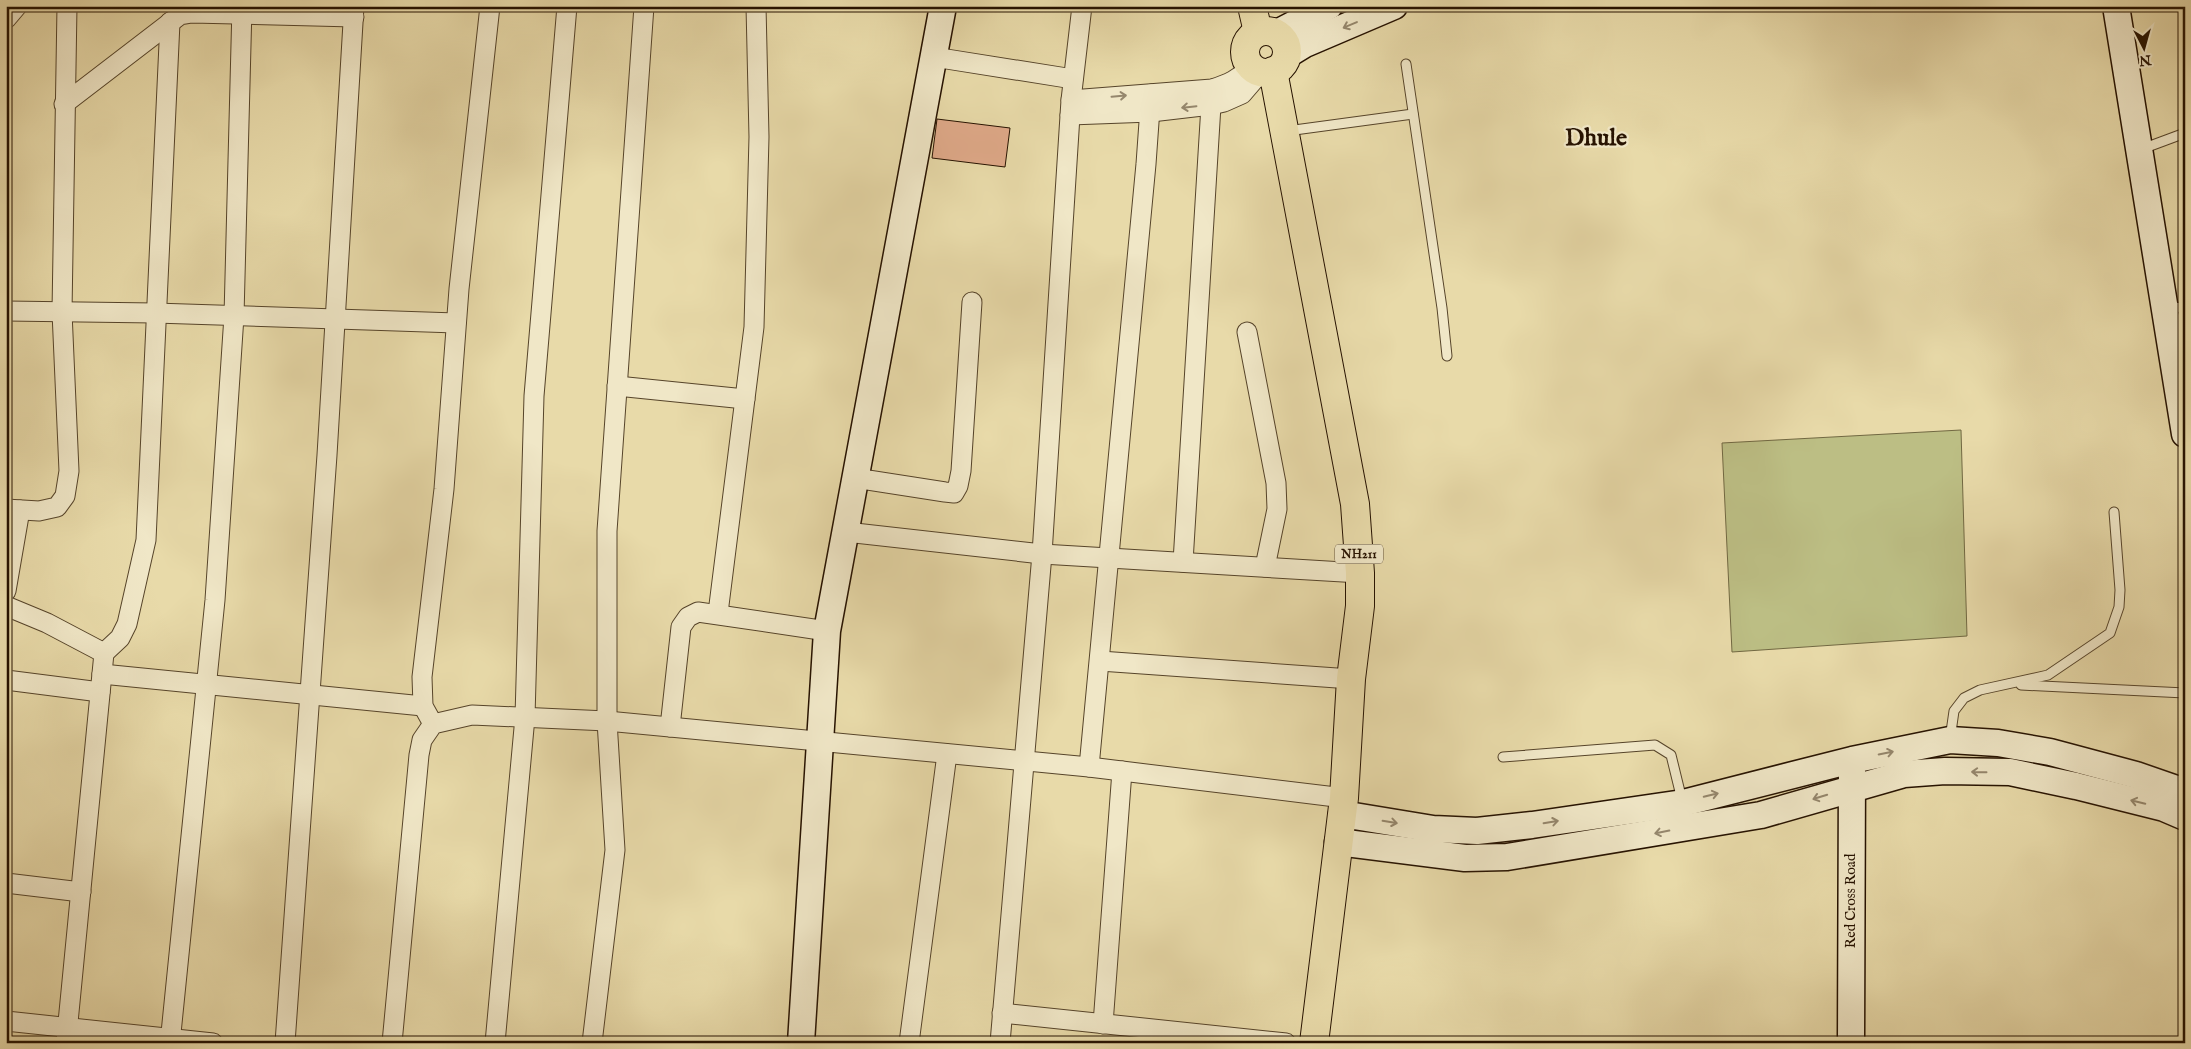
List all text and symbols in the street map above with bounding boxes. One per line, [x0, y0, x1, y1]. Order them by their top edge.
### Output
one-way arrow [1342, 22, 1357, 31]
north arrow [2118, 22, 2168, 72]
text: N [2138, 50, 2153, 70]
one-way arrow [1111, 91, 1127, 101]
one-way arrow [1181, 103, 1197, 112]
district label: Dhule [1565, 123, 1627, 154]
road number: NH211 [1335, 544, 1383, 564]
one-way arrow [1878, 748, 1894, 757]
one-way arrow [1972, 767, 1988, 777]
one-way arrow [1703, 790, 1719, 800]
one-way arrow [1812, 793, 1828, 803]
one-way arrow [2131, 796, 2147, 806]
one-way arrow [1381, 817, 1397, 827]
one-way arrow [1543, 817, 1559, 827]
one-way arrow [1654, 828, 1670, 838]
street label: Red Cross Road [1842, 853, 1860, 948]

